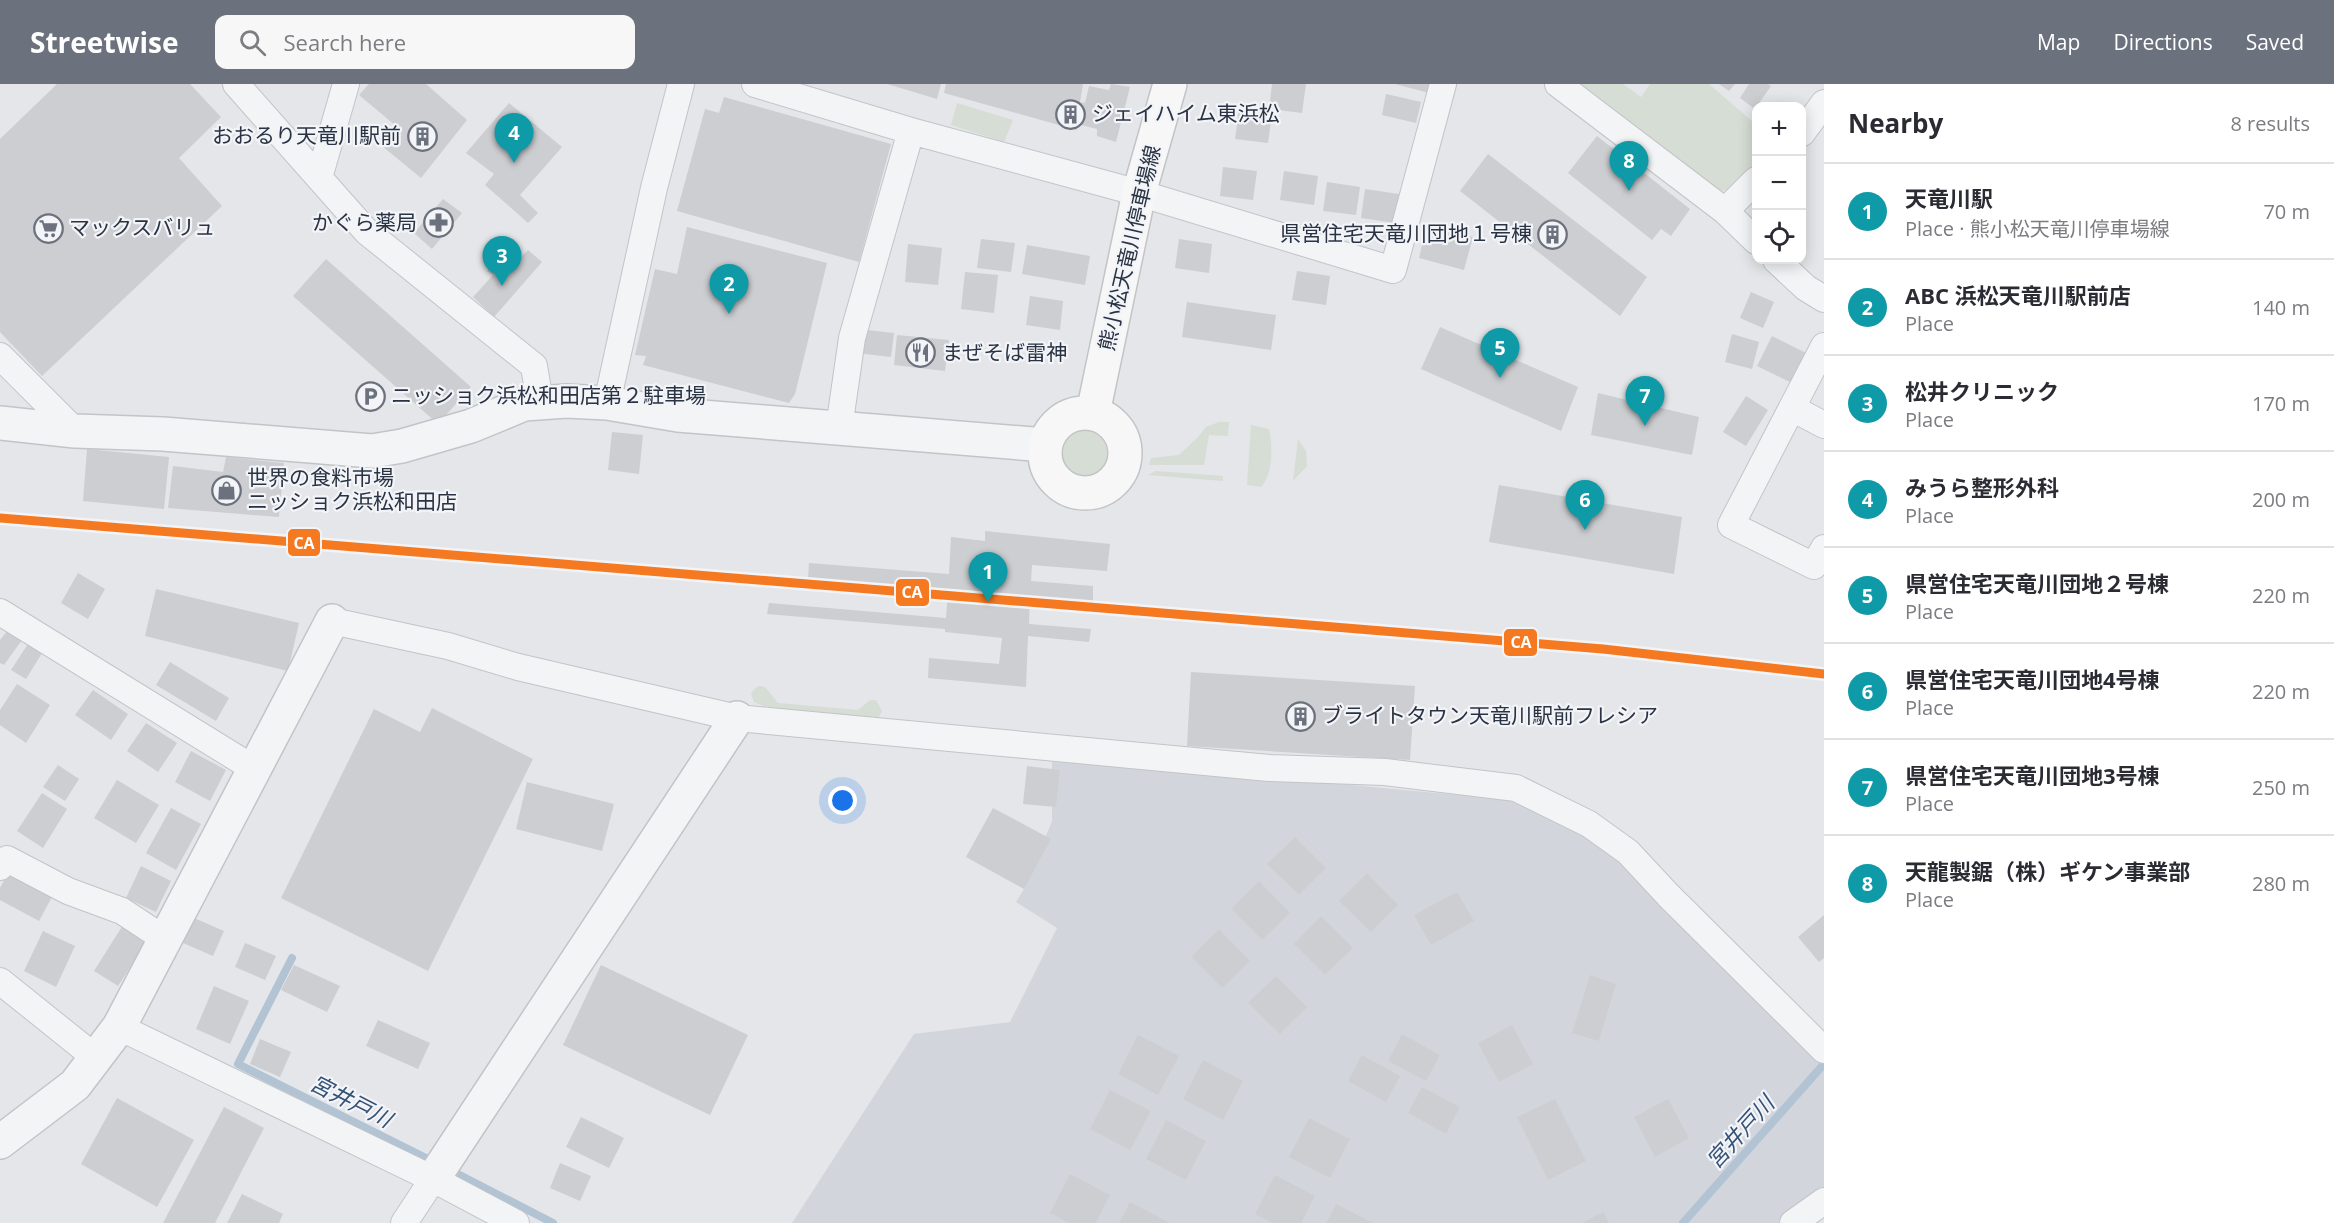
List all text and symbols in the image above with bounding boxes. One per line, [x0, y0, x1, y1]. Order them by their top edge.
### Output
search box [215, 15, 635, 69]
text: Streetwise [30, 23, 179, 61]
icon: search [236, 26, 269, 59]
text: Search here [284, 27, 406, 57]
text: Map [2037, 28, 2080, 56]
text: Directions [2113, 28, 2213, 56]
text: Saved [2246, 28, 2304, 56]
building icon: ジェイハイム東浜松 [1055, 98, 1087, 130]
place label: ジェイハイム東浜松 [1092, 99, 1280, 127]
map controls [1752, 102, 1806, 264]
button: + [1752, 102, 1806, 156]
text: Nearby [1848, 105, 1943, 141]
text: 8 results [2230, 110, 2310, 137]
pin: 4 [494, 113, 534, 163]
building icon: おおるり天竜川駅前 [406, 120, 438, 152]
place label: おおるり天竜川駅前 [212, 121, 401, 149]
pin: 8 [1610, 141, 1648, 191]
street label: 熊小松天竜川停車場線 [1092, 142, 1166, 353]
button: − [1752, 156, 1806, 210]
text: 天竜川駅 [1905, 183, 1993, 213]
text: 1 [1862, 198, 1873, 225]
text: 70 m [2263, 198, 2310, 225]
pharmacy icon: かぐら薬局 [422, 207, 454, 239]
place label: かぐら薬局 [312, 208, 417, 236]
button: locate [1752, 210, 1806, 264]
supermarket icon: マックスバリュ [32, 212, 64, 244]
place label: マックスバリュ [69, 213, 215, 241]
text: Place · 熊小松天竜川停車場線 [1905, 215, 2170, 242]
building icon: 県営住宅天竜川団地１号棟 [1537, 218, 1569, 250]
place label: 県営住宅天竜川団地１号棟 [1280, 219, 1532, 247]
pin: 3 [482, 236, 522, 286]
pin: 2 [710, 264, 748, 314]
text: ABC 浜松天竜川駅前店 [1905, 280, 2131, 310]
text: 2 [1862, 294, 1873, 321]
text: 140 m [2252, 294, 2310, 321]
text: Place [1905, 310, 1954, 337]
pin: 5 [1480, 328, 1520, 378]
restaurant icon: まぜそば雷神 [905, 337, 937, 369]
place label: まぜそば雷神 [942, 338, 1067, 366]
pin: 7 [1626, 376, 1664, 426]
text: 松井クリニック [1905, 376, 2059, 406]
parking icon: ニッショク浜松和田店第２駐車場 [354, 380, 386, 412]
place label: ニッショク浜松和田店第２駐車場 [391, 381, 706, 409]
text: 3 [1862, 390, 1873, 417]
text: 170 m [2252, 390, 2310, 417]
text: Place [1905, 406, 1954, 433]
place label: 世界の食料市場 ニッショク浜松和田店 [247, 463, 457, 515]
text: みうら整形外科 [1905, 472, 2059, 502]
shop icon: 世界の食料市場 ニッショク浜松和田店 [210, 474, 242, 506]
pin: 6 [1566, 480, 1604, 530]
text: 4 [1862, 486, 1873, 513]
text: 200 m [2252, 486, 2310, 513]
text: Place [1905, 502, 1954, 529]
line badge: CA [287, 528, 321, 557]
text: CA [293, 532, 316, 554]
pin: 1 [968, 552, 1008, 602]
text: 県営住宅天竜川団地２号棟 [1905, 568, 2169, 598]
line badge: CA [895, 578, 930, 607]
text: CA [901, 581, 924, 603]
text: 5 [1862, 582, 1873, 609]
text: 220 m [2252, 582, 2310, 609]
text: Place [1905, 598, 1954, 625]
line badge: CA [1503, 628, 1538, 657]
text: CA [1510, 631, 1533, 653]
text: 県営住宅天竜川団地4号棟 [1905, 664, 2160, 694]
text: 6 [1862, 678, 1873, 705]
text: 220 m [2252, 678, 2310, 705]
text: Place [1905, 694, 1954, 721]
building icon: ブライトタウン天竜川駅前フレシア [1285, 700, 1317, 732]
place label: ブライトタウン天竜川駅前フレシア [1322, 701, 1658, 729]
text: 県営住宅天竜川団地3号棟 [1905, 760, 2160, 790]
text: 7 [1862, 774, 1873, 801]
text: 250 m [2252, 774, 2310, 801]
your location [828, 786, 857, 815]
text: Place [1905, 790, 1954, 817]
text: 天龍製鋸（株）ギケン事業部 [1905, 856, 2190, 886]
text: 8 [1862, 870, 1873, 897]
text: 280 m [2252, 870, 2310, 897]
text: Place [1905, 886, 1954, 913]
water label: 宮井戸川 [305, 1067, 399, 1134]
water label: 宮井戸川 [1699, 1087, 1781, 1174]

